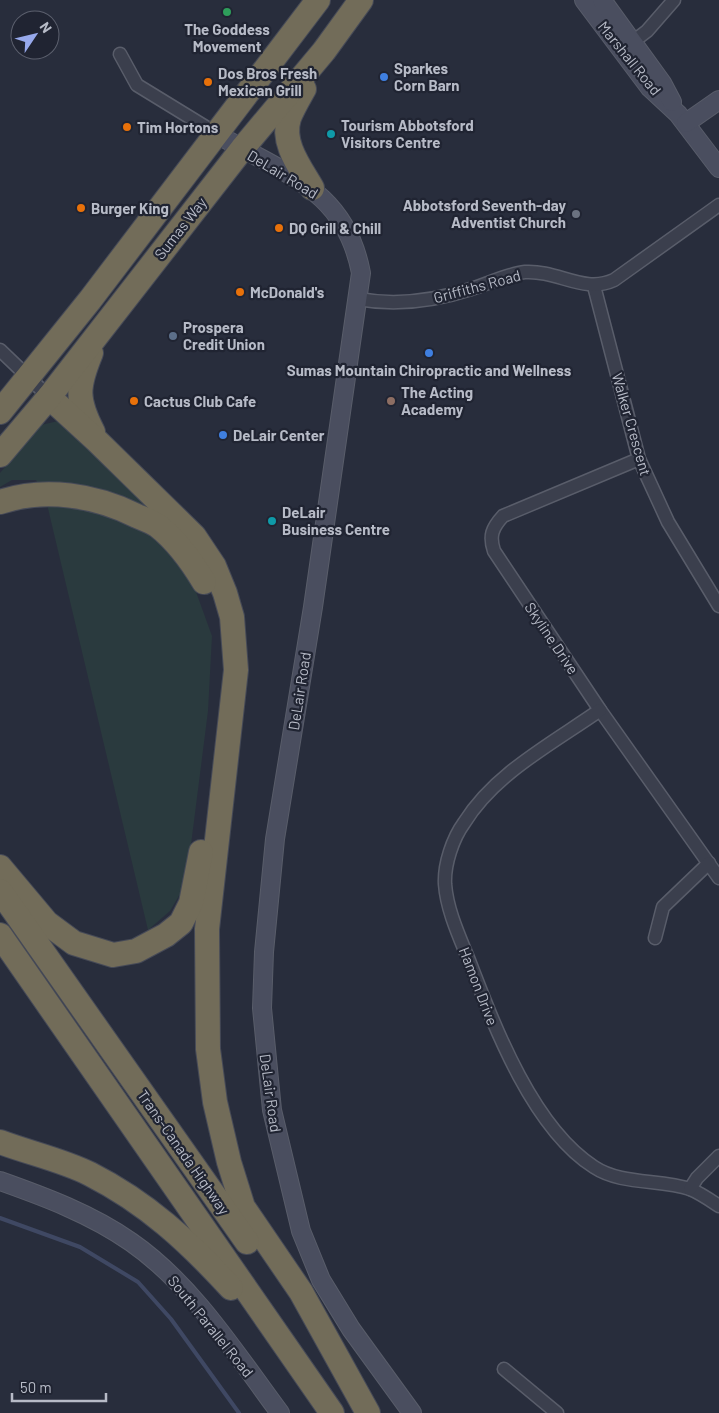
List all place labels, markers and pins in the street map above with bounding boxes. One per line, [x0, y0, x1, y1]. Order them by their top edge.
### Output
marker: The Goddess Movement [221, 6, 233, 18]
place label: The Goddess Movement [184, 20, 270, 55]
place label: Sparkes Corn Barn [394, 59, 460, 94]
place label: Dos Bros Fresh Mexican Grill [218, 64, 317, 99]
marker: Sparkes Corn Barn [378, 71, 390, 83]
marker: Dos Bros Fresh Mexican Grill [202, 76, 214, 88]
place label: Tourism Abbotsford Visitors Centre [341, 116, 474, 151]
place label: Tim Hortons [137, 118, 219, 136]
marker: Tim Hortons [121, 121, 133, 133]
marker: Tourism Abbotsford Visitors Centre [325, 128, 337, 140]
place label: Abbotsford Seventh-day Adventist Church [403, 196, 566, 231]
place label: Burger King [91, 199, 169, 217]
marker: Burger King [75, 202, 87, 214]
marker: Abbotsford Seventh-day Adventist Church [570, 208, 582, 220]
place label: DQ Grill & Chill [289, 219, 381, 237]
marker: DQ Grill & Chill [273, 222, 285, 234]
place label: McDonald's [250, 283, 325, 301]
marker: McDonald's [234, 286, 246, 298]
place label: Prospera Credit Union [183, 318, 265, 353]
marker: Prospera Credit Union [167, 330, 179, 342]
marker: Sumas Mountain Chiropractic and Wellness [423, 347, 435, 359]
place label: Sumas Mountain Chiropractic and Wellness [287, 361, 572, 379]
place label: The Acting Academy [401, 383, 473, 418]
place label: Cactus Club Cafe [144, 392, 256, 410]
marker: Cactus Club Cafe [128, 395, 140, 407]
marker: The Acting Academy [385, 395, 397, 407]
place label: DeLair Center [233, 426, 325, 444]
marker: DeLair Center [217, 429, 229, 441]
place label: DeLair Business Centre [282, 503, 390, 538]
marker: DeLair Business Centre [266, 515, 278, 527]

